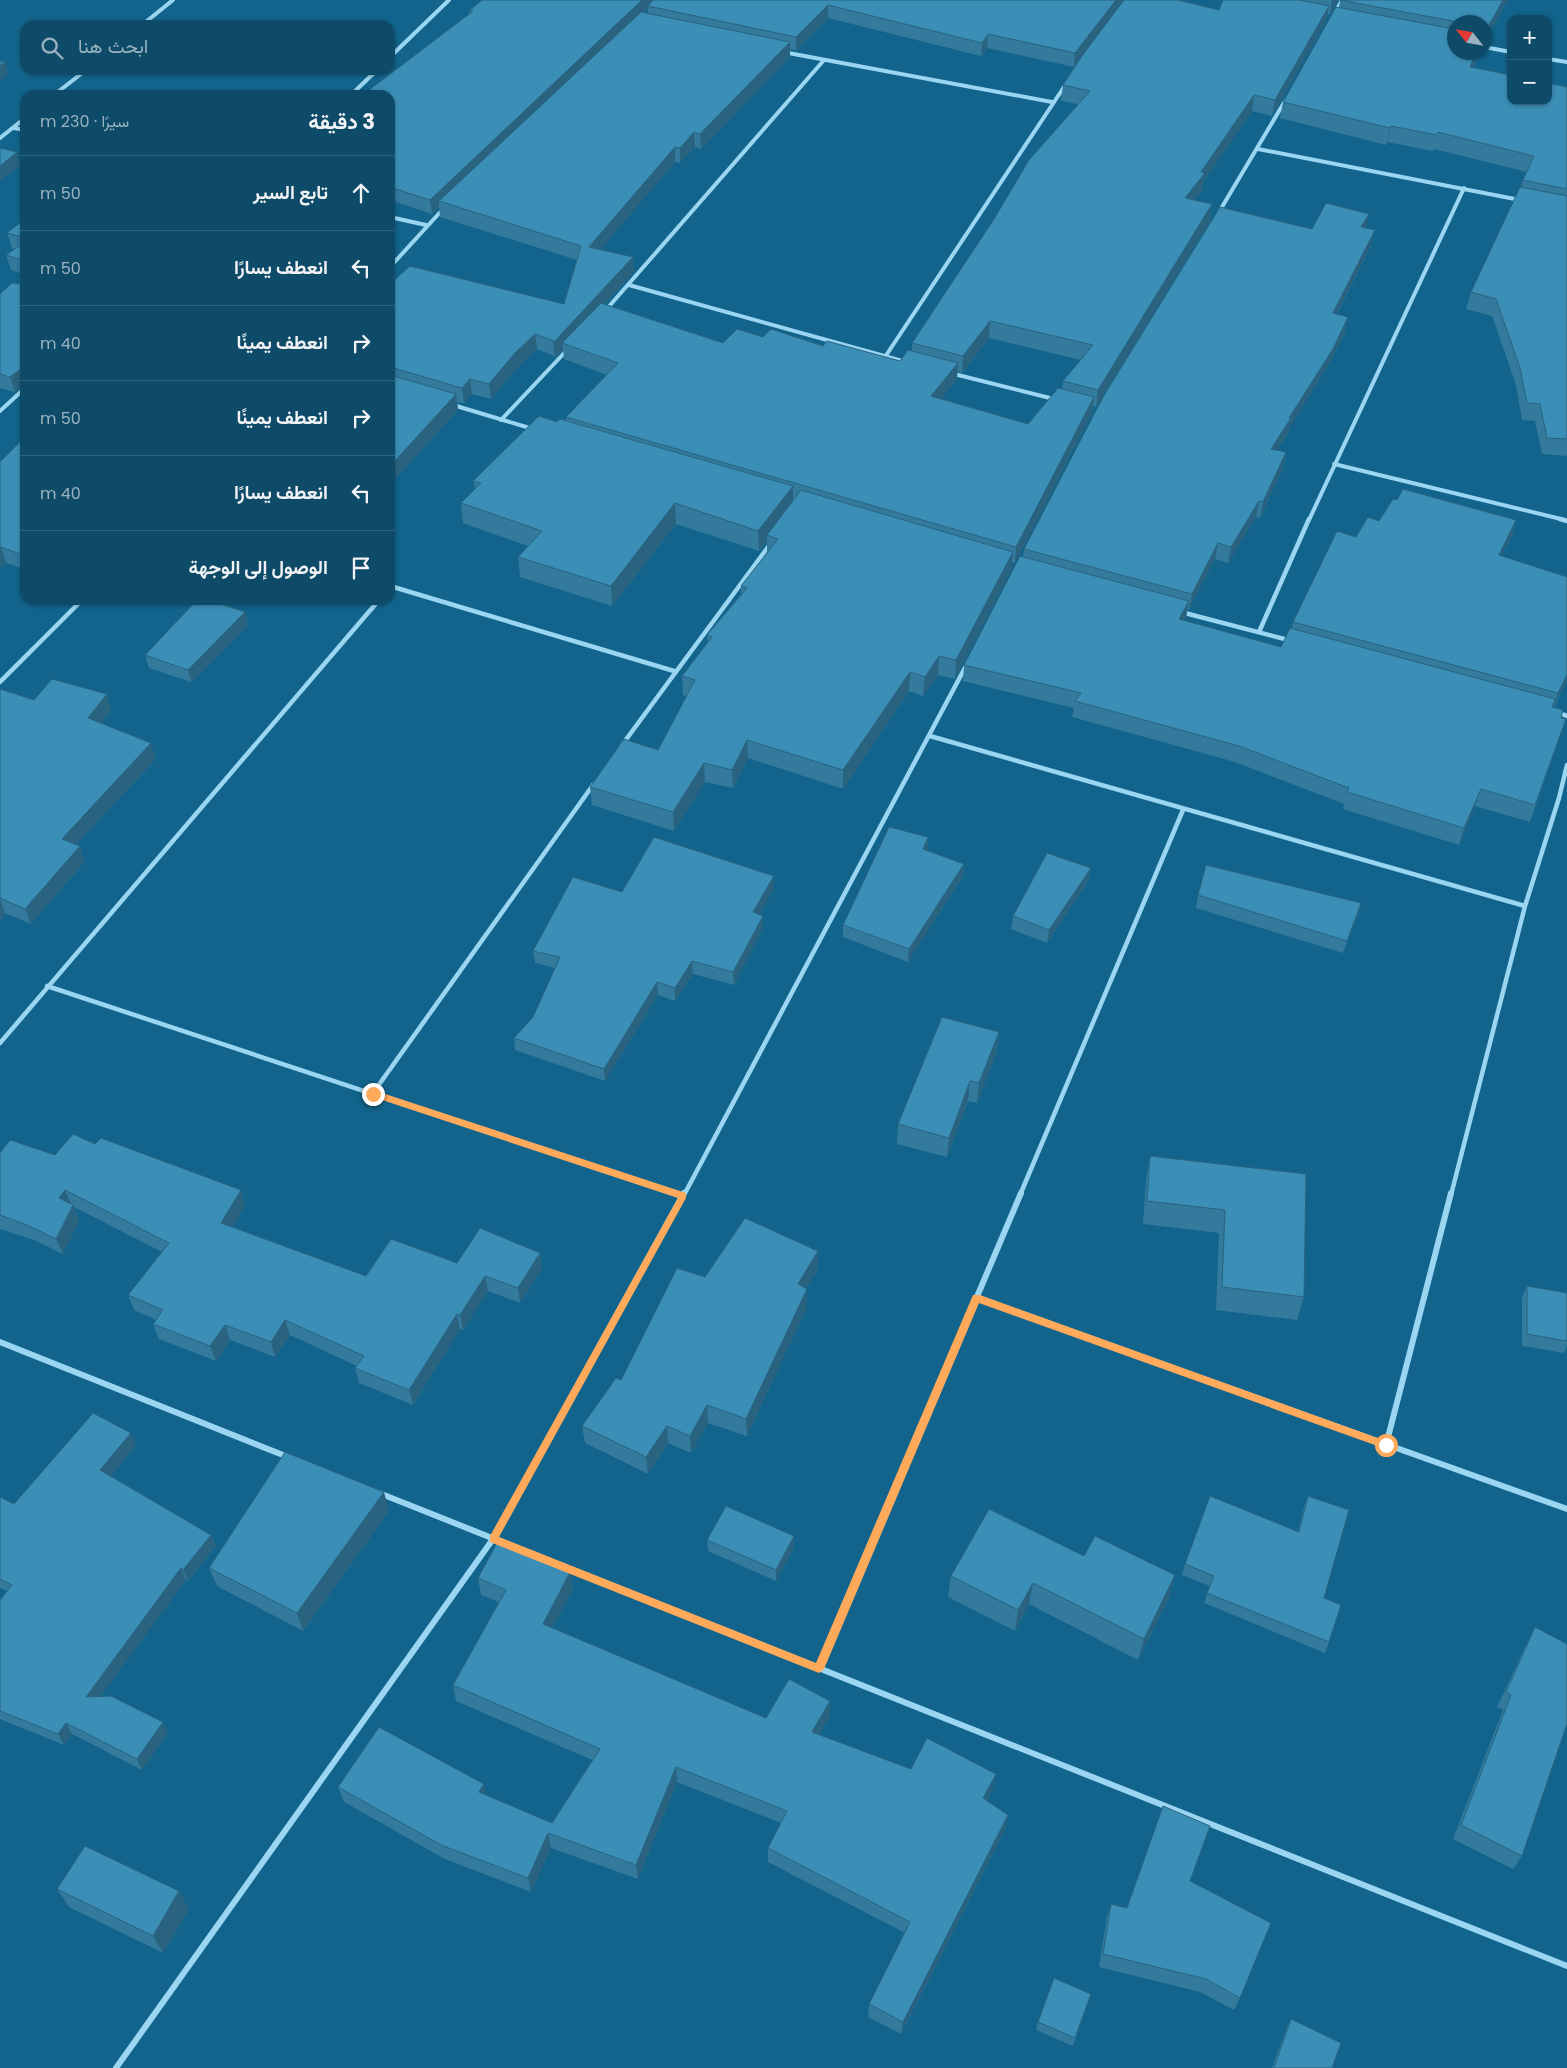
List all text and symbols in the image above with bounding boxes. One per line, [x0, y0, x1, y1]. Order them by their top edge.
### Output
north arrow [1447, 15, 1492, 60]
map controls [1507, 15, 1552, 105]
button: + [1507, 15, 1552, 60]
search box [20, 20, 395, 75]
text: ابحث هنا [78, 33, 148, 60]
icon: search [38, 34, 66, 62]
button: − [1507, 60, 1552, 105]
text: 3 دقيقة [308, 107, 375, 136]
text: سيرًا · 230 m [40, 110, 129, 133]
text: تابع السير [253, 179, 328, 206]
icon: ahead [347, 179, 375, 207]
text: 50 m [40, 182, 81, 205]
text: انعطف يسارًا [234, 254, 328, 281]
icon: left [347, 254, 375, 282]
text: 50 m [40, 257, 81, 280]
text: انعطف يمينًا [236, 329, 328, 356]
icon: right [347, 329, 375, 357]
text: 40 m [40, 332, 81, 355]
text: انعطف يمينًا [236, 404, 328, 431]
icon: right [347, 404, 375, 432]
text: 50 m [40, 407, 81, 430]
text: انعطف يسارًا [234, 479, 328, 506]
icon: left [347, 479, 375, 507]
text: 40 m [40, 482, 81, 505]
text: الوصول إلى الوجهة [189, 554, 328, 581]
icon: arrive [347, 554, 375, 582]
route end [362, 1083, 385, 1106]
route start [1375, 1434, 1398, 1457]

